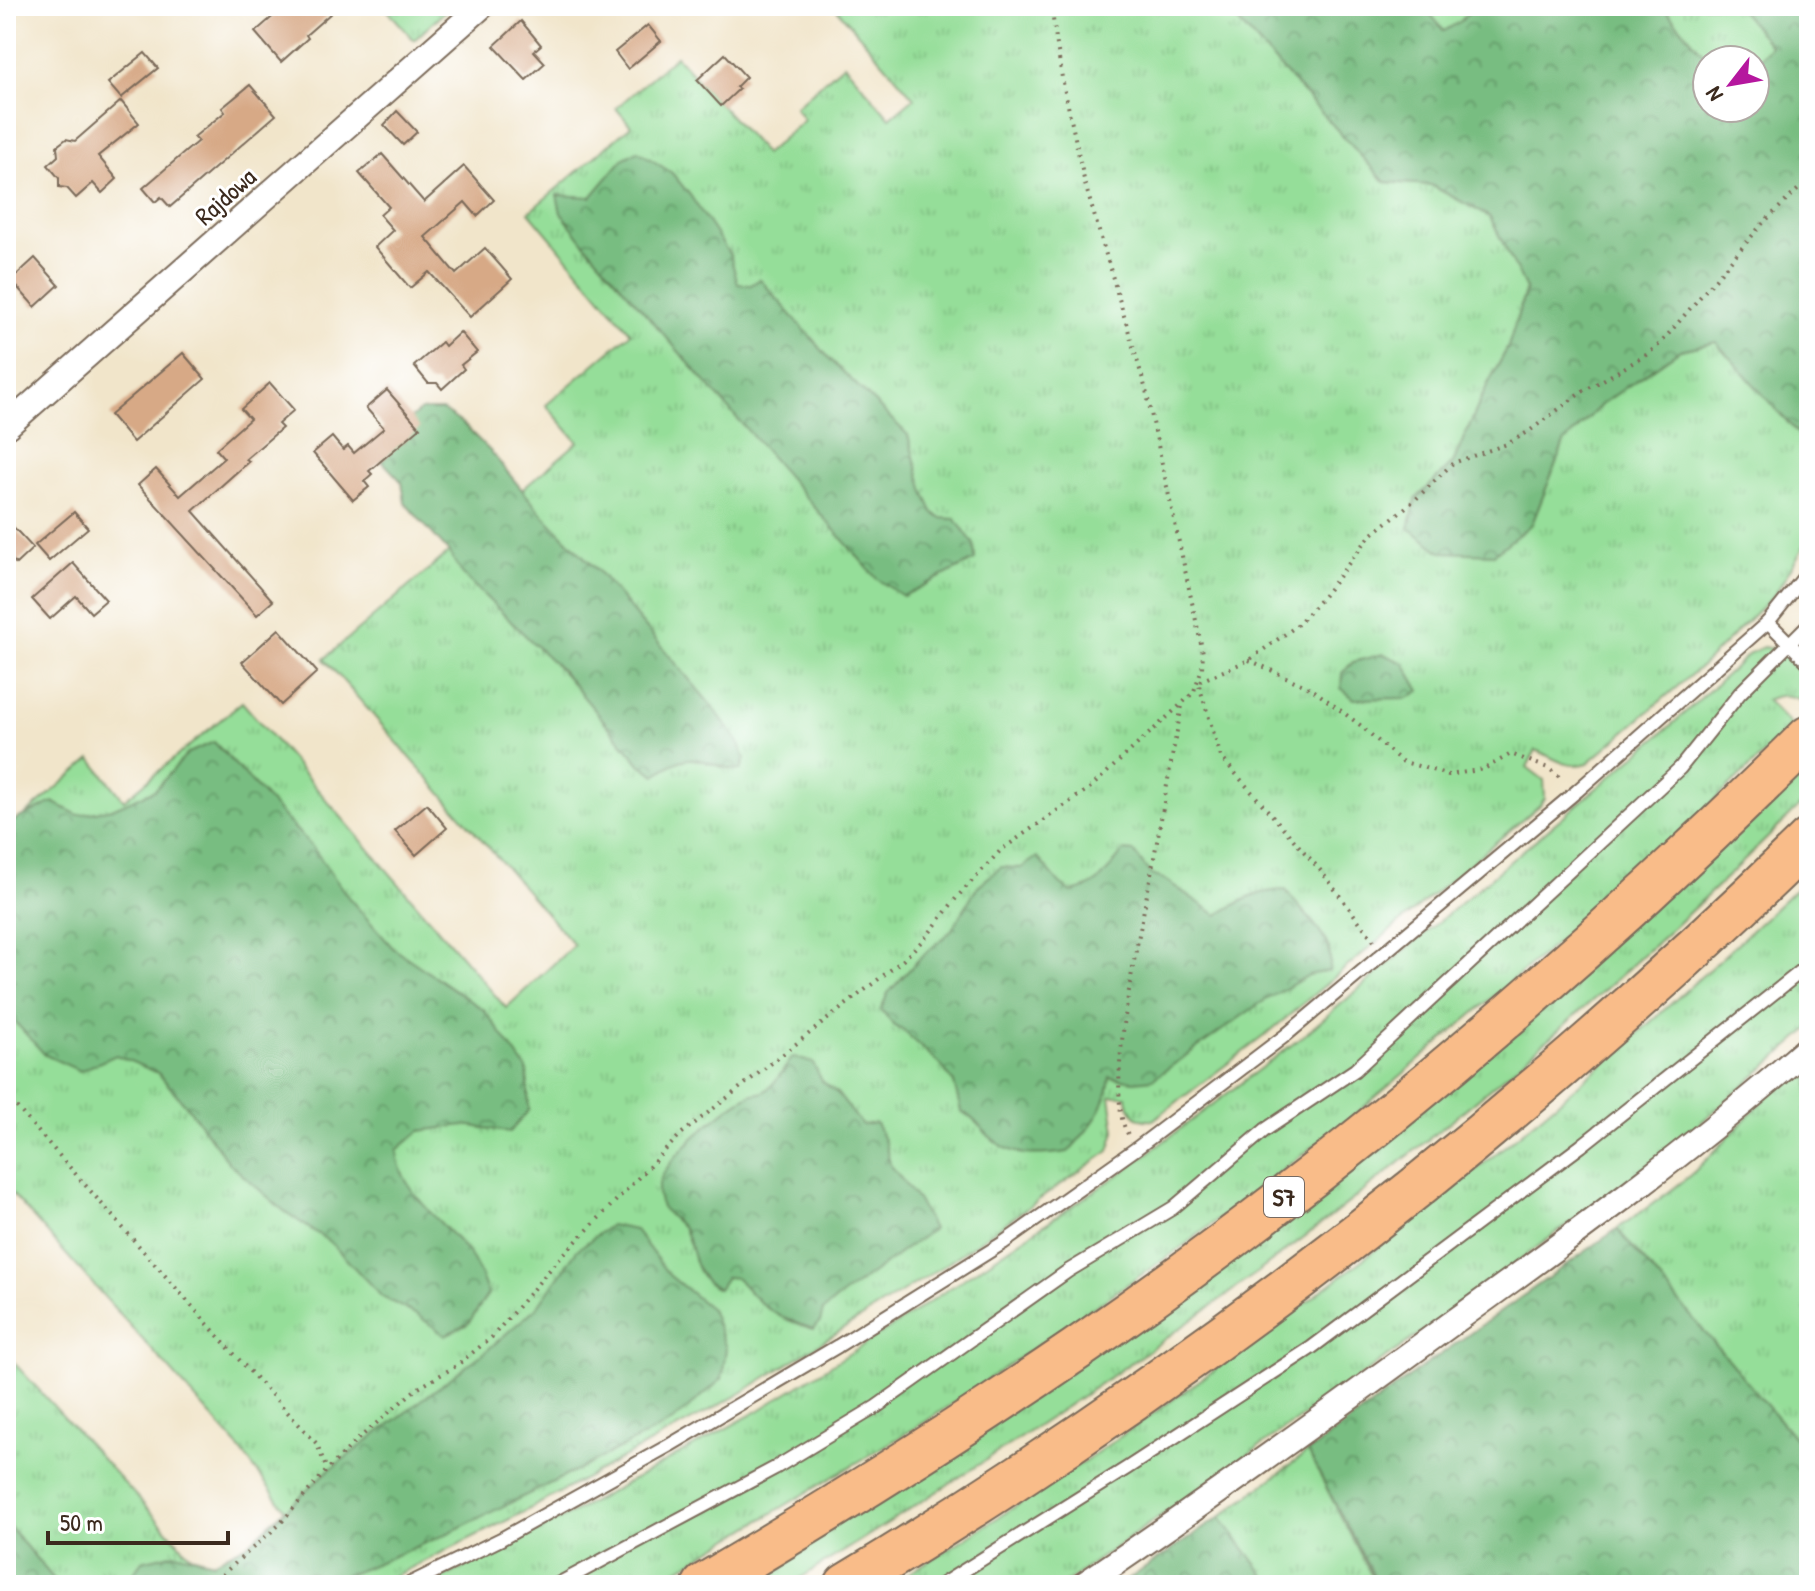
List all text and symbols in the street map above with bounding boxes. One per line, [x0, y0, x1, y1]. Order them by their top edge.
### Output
north arrow [1691, 44, 1771, 124]
text: N [1698, 81, 1730, 107]
street label: Rajdowa [187, 159, 263, 233]
road number: S7 [1264, 1177, 1304, 1217]
scale bar [48, 1495, 228, 1545]
text: 50 m [60, 1506, 103, 1538]

